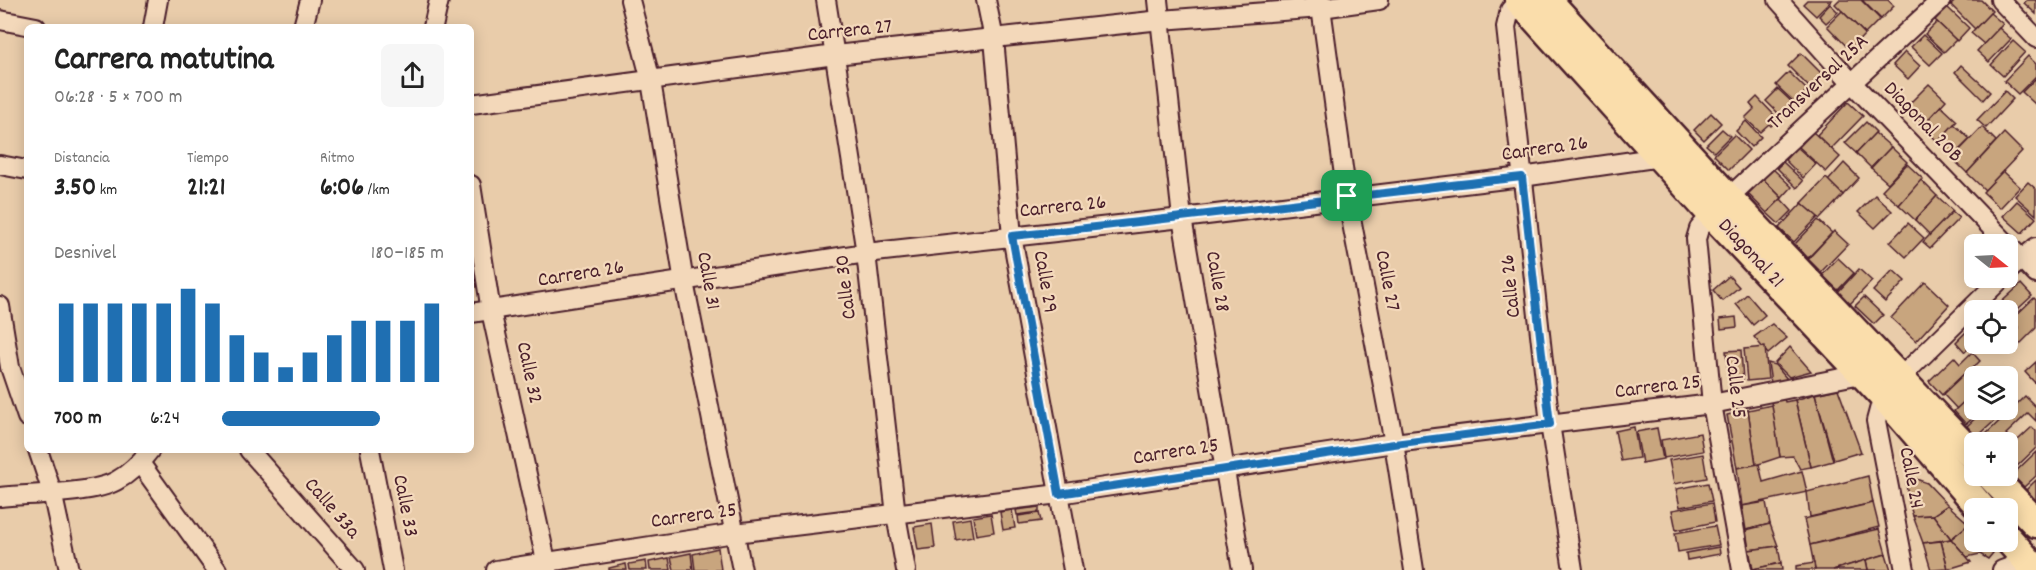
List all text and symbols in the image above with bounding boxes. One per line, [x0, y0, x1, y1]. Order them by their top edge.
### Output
street label: Carrera 27 [806, 13, 894, 51]
street label: Transversal 25A [1762, 28, 1876, 138]
text: Carrera matutina [54, 38, 274, 85]
button: share [381, 44, 444, 107]
street label: Diagonal 20B [1875, 76, 1969, 170]
text: 06:28 · 5 × 700 m [54, 84, 183, 112]
street label: Carrera 26 [1500, 129, 1590, 171]
text: Distancia [54, 147, 110, 170]
text: Tiempo [187, 147, 229, 170]
text: Ritmo [320, 147, 355, 170]
text: 3.50 [54, 170, 96, 207]
text: 21:21 [187, 170, 225, 207]
text: 6:06 [320, 170, 364, 207]
pin [1321, 170, 1372, 221]
text: km [96, 179, 117, 202]
text: /km [364, 179, 390, 202]
icon: arrive [1330, 179, 1363, 212]
street label: Carrera 26 [1018, 189, 1108, 227]
street label: Diagonal 21 [1710, 212, 1790, 296]
north arrow [1964, 234, 2018, 288]
map controls [1964, 234, 2018, 552]
text: Desnivel [54, 240, 116, 268]
text: 180–185 m [371, 240, 444, 268]
street label: Calle 29 [1024, 248, 1064, 316]
street label: Calle 27 [1365, 248, 1407, 314]
street label: Calle 28 [1196, 249, 1236, 315]
street label: Calle 31 [687, 250, 727, 312]
street label: Carrera 26 [536, 253, 626, 297]
street label: Calle 30 [828, 253, 866, 321]
street label: Calle 26 [1494, 253, 1530, 319]
button: locate [1964, 300, 2018, 354]
street label: Calle 32 [507, 339, 549, 407]
street label: Calle 25 [1715, 354, 1753, 420]
button: layers [1964, 366, 2018, 420]
street label: Carrera 25 [1613, 368, 1703, 408]
text: 700 m [54, 405, 102, 433]
text: 6:24 [150, 405, 180, 433]
street label: Carrera 25 [1131, 431, 1221, 475]
button: + [1964, 432, 2018, 486]
street label: Calle 24 [1889, 445, 1931, 511]
street label: Calle 33a [296, 472, 367, 547]
street label: Calle 33 [383, 472, 425, 540]
street label: Carrera 25 [649, 496, 739, 538]
button: − [1964, 498, 2018, 552]

